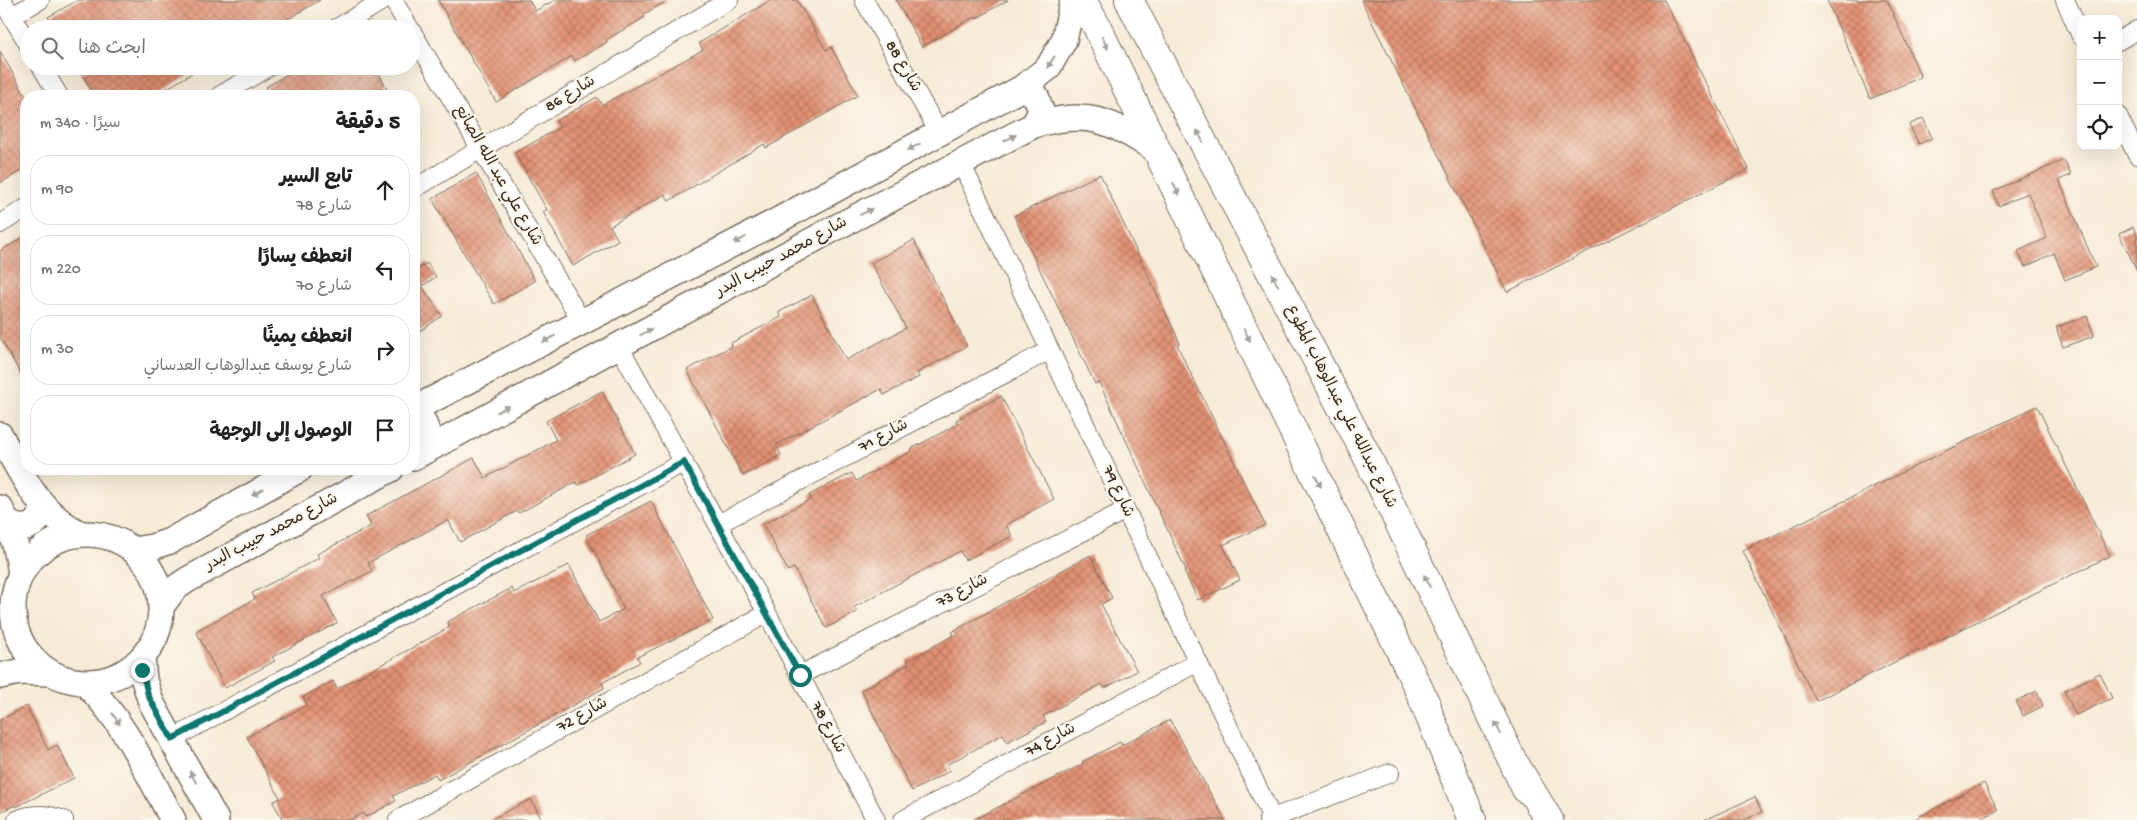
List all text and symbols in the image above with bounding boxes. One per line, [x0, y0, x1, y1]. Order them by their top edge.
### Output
map controls [2077, 15, 2122, 150]
button: + [2077, 15, 2122, 60]
search box [20, 20, 420, 75]
icon: search [38, 34, 66, 62]
one-way arrow [1101, 36, 1109, 50]
text: ابحث هنا [78, 38, 146, 61]
street label: شارع 88 [880, 38, 924, 96]
one-way arrow [1046, 55, 1056, 68]
button: − [2077, 60, 2122, 105]
street label: شارع 86 [542, 73, 600, 117]
street label: شارع علي عبد الله الصانع [447, 102, 545, 251]
button: locate [2077, 105, 2122, 150]
text: 5 دقيقة [336, 112, 400, 137]
text: سيرًا · 340 m [40, 115, 121, 134]
one-way arrow [1196, 129, 1204, 143]
one-way arrow [1003, 134, 1017, 142]
one-way arrow [907, 143, 922, 151]
text: تابع السير [280, 167, 352, 190]
icon: ahead [371, 176, 399, 204]
text: 90 m [41, 181, 73, 200]
one-way arrow [1172, 182, 1180, 196]
text: شارع 78 [296, 198, 352, 217]
one-way arrow [858, 208, 873, 216]
street label: شارع محمد حبيب البدر [711, 214, 851, 303]
one-way arrow [733, 236, 748, 244]
text: انعطف يسارًا [258, 247, 352, 270]
icon: left [371, 256, 399, 284]
text: 220 m [41, 261, 81, 280]
one-way arrow [1271, 273, 1279, 287]
text: شارع 70 [296, 278, 352, 297]
street label: شارع عبدالله علي عبدالوهاب المطوع [1278, 302, 1400, 513]
text: انعطف يمينًا [263, 327, 352, 350]
one-way arrow [639, 327, 653, 336]
one-way arrow [1243, 328, 1251, 342]
one-way arrow [542, 335, 556, 343]
icon: right [371, 336, 399, 364]
text: 30 m [41, 341, 74, 360]
text: شارع يوسف عبدالوهاب العدساني [144, 358, 352, 377]
one-way arrow [496, 405, 510, 413]
icon: arrive [371, 416, 399, 444]
street label: شارع 71 [855, 416, 912, 458]
text: الوصول إلى الوجهة [209, 421, 352, 444]
street label: شارع 79 [1096, 462, 1137, 521]
one-way arrow [1314, 474, 1322, 489]
one-way arrow [250, 488, 265, 496]
street label: شارع محمد حبيب البدر [201, 490, 342, 577]
street label: شارع 73 [933, 571, 992, 613]
one-way arrow [1423, 574, 1431, 588]
route end [131, 659, 154, 682]
route start [789, 664, 812, 687]
street label: شارع 72 [554, 694, 611, 738]
street label: شارع 78 [805, 698, 848, 757]
one-way arrow [112, 713, 121, 726]
street label: شارع 74 [1022, 720, 1079, 763]
one-way arrow [1494, 721, 1502, 735]
one-way arrow [188, 771, 197, 784]

